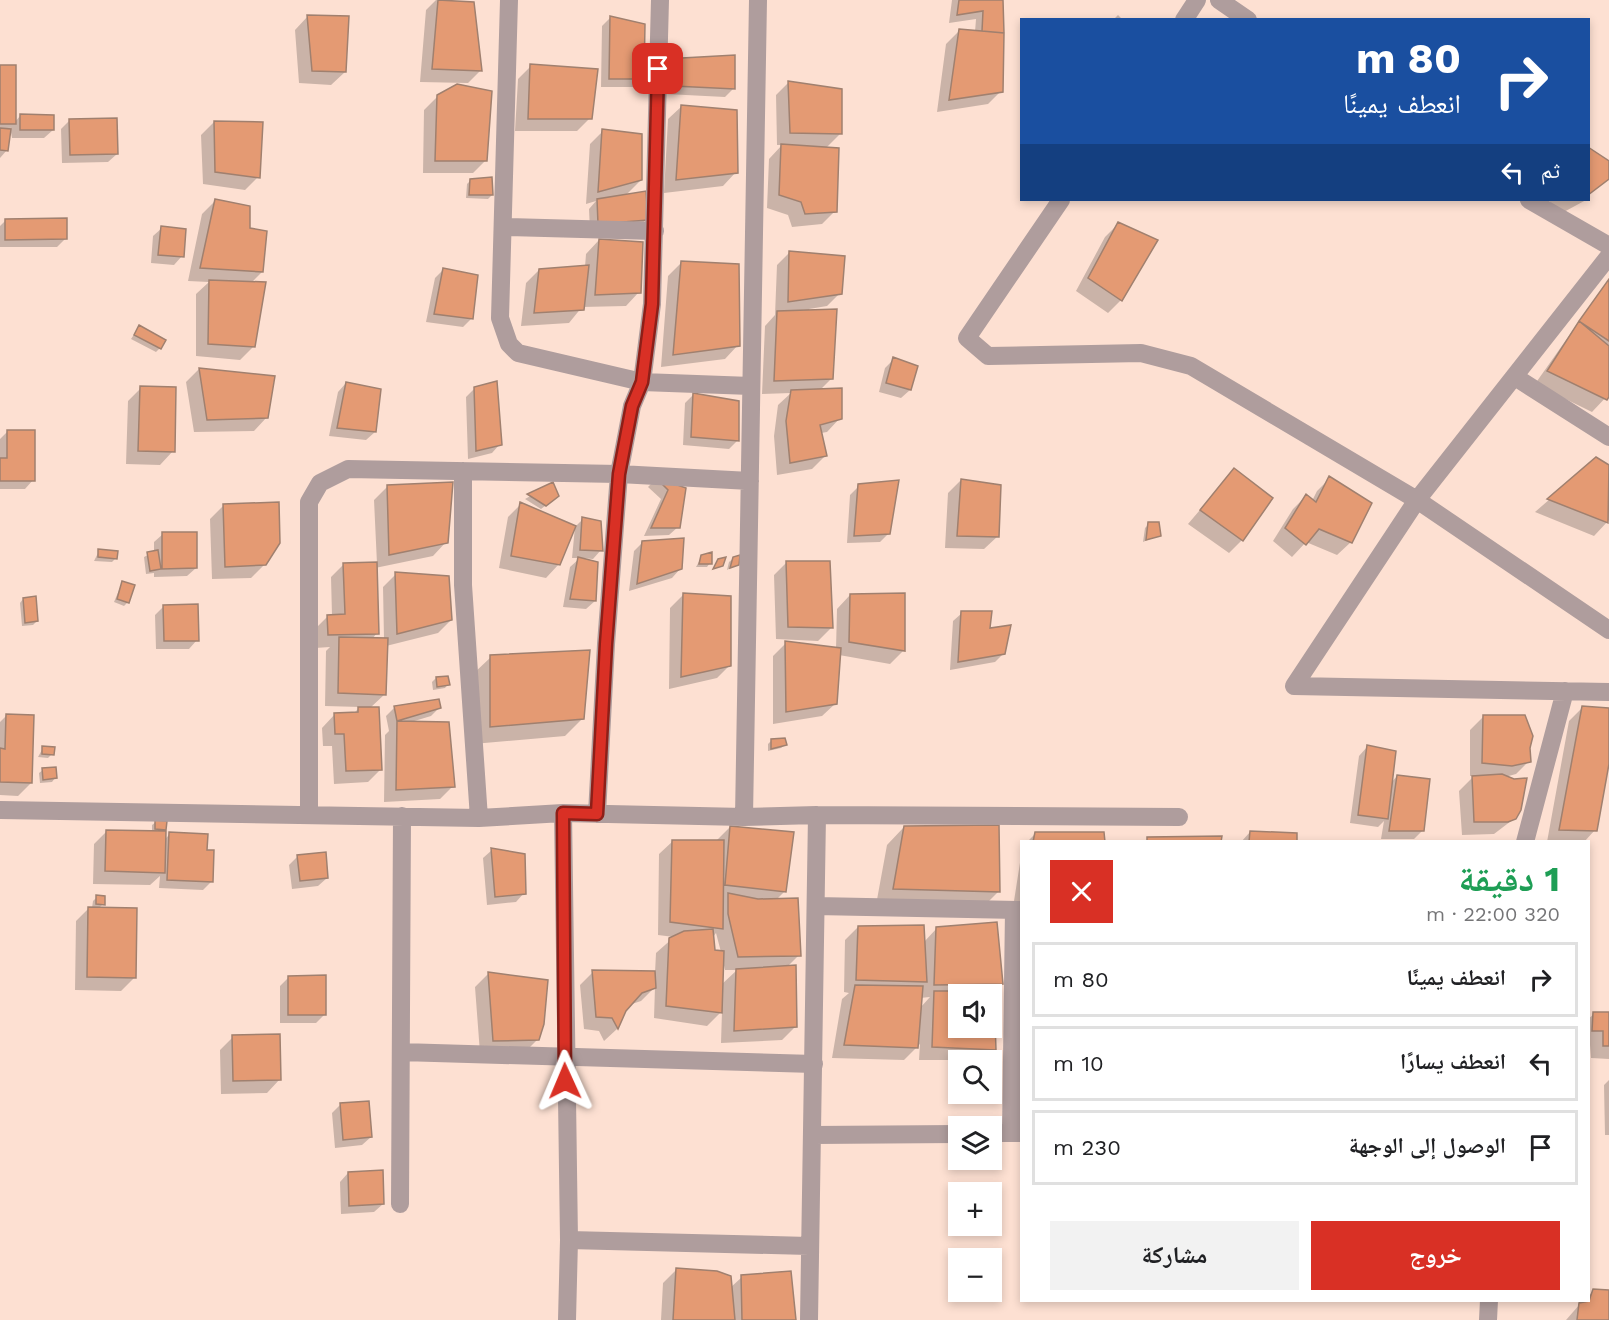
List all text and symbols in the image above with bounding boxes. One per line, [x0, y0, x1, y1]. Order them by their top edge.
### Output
text: 80 m [1356, 34, 1461, 83]
icon: right [1482, 42, 1560, 120]
pin [632, 43, 683, 94]
icon: arrive [641, 52, 674, 85]
text: انعطف يمينًا [1343, 88, 1461, 120]
icon: left [1496, 156, 1529, 189]
text: ثم [1541, 158, 1560, 183]
text: 1 دقيقة [1459, 858, 1560, 900]
button: close [1050, 860, 1113, 923]
text: 320 m · 22:00 [1426, 902, 1560, 926]
icon: right [1524, 963, 1557, 996]
text: انعطف يمينًا [1406, 965, 1506, 990]
text: 80 m [1053, 967, 1109, 992]
map controls [948, 984, 1002, 1302]
button: sound [948, 984, 1002, 1038]
icon: left [1524, 1047, 1557, 1080]
position arrow [533, 1049, 597, 1113]
text: انعطف يسارًا [1400, 1049, 1506, 1074]
button: search [948, 1050, 1002, 1104]
text: 10 m [1053, 1051, 1104, 1076]
button: layers [948, 1116, 1002, 1170]
icon: arrive [1524, 1131, 1557, 1164]
text: الوصول إلى الوجهة [1349, 1133, 1506, 1158]
text: 230 m [1053, 1135, 1121, 1160]
button: + [948, 1182, 1002, 1236]
button: مشاركة [1050, 1221, 1299, 1290]
button: خروج [1311, 1221, 1560, 1290]
button: − [948, 1248, 1002, 1302]

